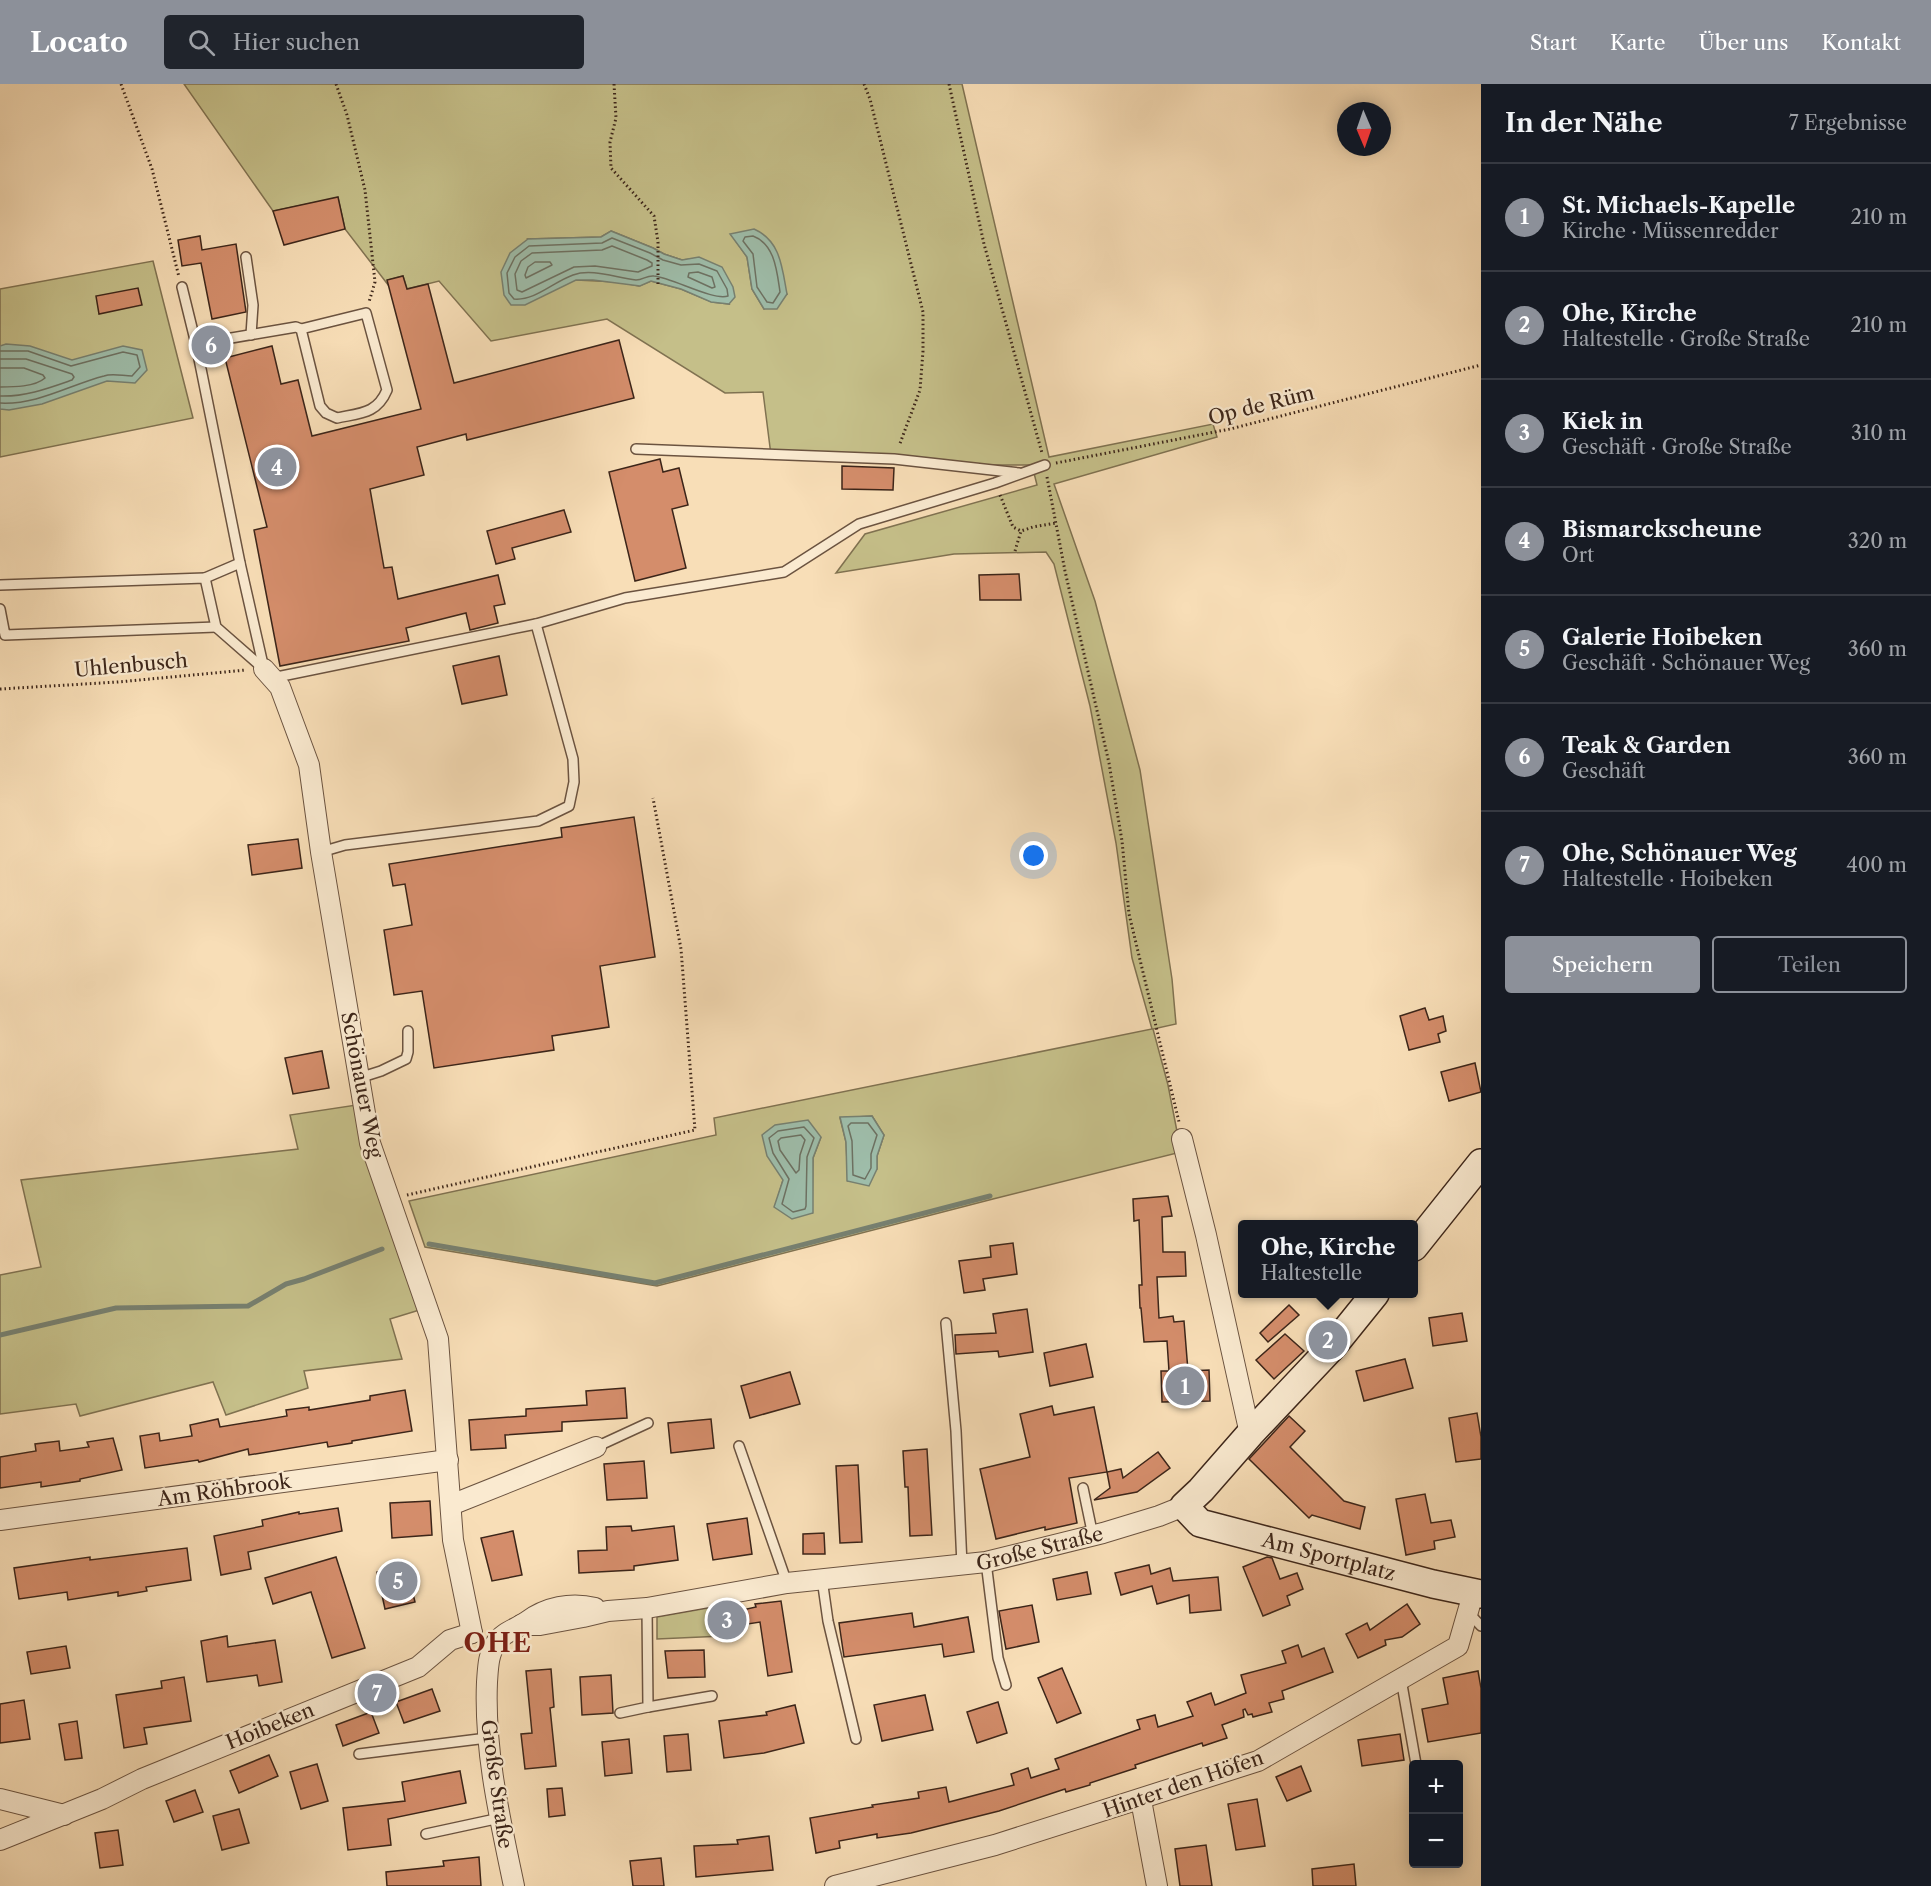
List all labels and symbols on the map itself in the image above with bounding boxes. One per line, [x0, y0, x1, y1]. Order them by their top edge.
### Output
north arrow [1337, 102, 1391, 156]
pin: 6 [192, 322, 230, 368]
street label: Op de Rüm [1206, 380, 1317, 430]
pin: 4 [258, 444, 296, 490]
street label: Uhlenbusch [73, 648, 189, 682]
your location [1019, 841, 1048, 870]
street label: Schönauer Weg [336, 1010, 388, 1161]
pin: 2 [1308, 1318, 1348, 1362]
pin: 1 [1166, 1364, 1204, 1408]
street label: Am Röhbrook [155, 1469, 294, 1511]
street label: Große Straße [975, 1521, 1105, 1575]
street label: Am Sportplatz [1258, 1527, 1398, 1586]
pin: 5 [378, 1558, 418, 1604]
pin: 3 [708, 1598, 746, 1642]
district label: OHE [463, 1627, 533, 1659]
pin: 7 [358, 1670, 397, 1716]
street label: Hoibeken [222, 1697, 318, 1755]
street label: Große Straße [476, 1718, 518, 1850]
street label: Hinter den Höfen [1100, 1745, 1267, 1823]

